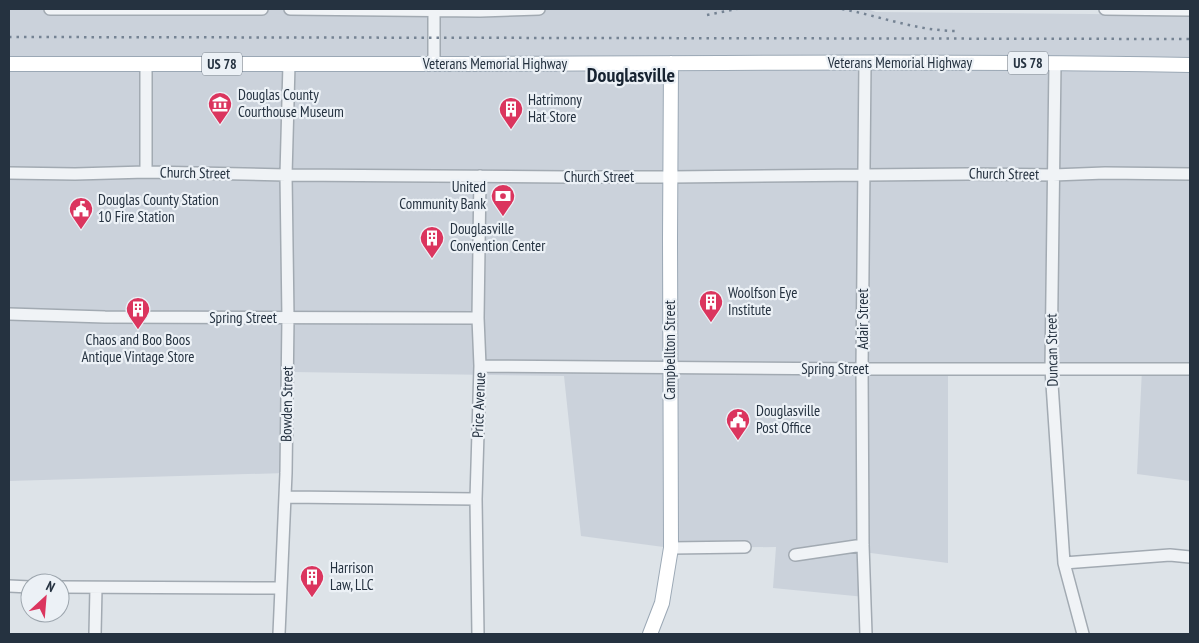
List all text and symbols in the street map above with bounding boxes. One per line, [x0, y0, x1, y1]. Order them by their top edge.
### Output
road number: US 78 [202, 52, 242, 76]
road number: US 78 [1008, 52, 1048, 74]
street label: Veterans Memorial Highway [827, 53, 973, 72]
street label: Veterans Memorial Highway [422, 54, 568, 73]
district label: Douglasville [587, 62, 675, 88]
place label: Douglas County Courthouse Museum [238, 85, 344, 121]
place label: Hatrimony Hat Store [528, 90, 582, 126]
museum icon: Douglas County Courthouse Museum [207, 91, 233, 125]
building icon: Hatrimony Hat Store [498, 96, 524, 130]
street label: Church Street [160, 162, 230, 183]
street label: Church Street [969, 163, 1039, 184]
street label: Church Street [564, 167, 634, 186]
place label: United Community Bank [399, 177, 486, 213]
bank icon: United Community Bank [490, 183, 516, 217]
place label: Douglas County Station 10 Fire Station [98, 190, 219, 226]
public building icon: Douglas County Station 10 Fire Station [68, 196, 94, 230]
place label: Douglasville Convention Center [450, 219, 546, 255]
building icon: Douglasville Convention Center [419, 225, 445, 259]
place label: Woolfson Eye Institute [728, 283, 797, 319]
street label: Adair Street [853, 288, 872, 350]
building icon: Woolfson Eye Institute [698, 289, 724, 323]
building icon: Chaos and Boo Boos Antique Vintage Store [125, 296, 151, 330]
street label: Campbellton Street [660, 300, 679, 400]
street label: Spring Street [209, 308, 277, 327]
street label: Duncan Street [1041, 313, 1062, 387]
place label: Chaos and Boo Boos Antique Vintage Store [81, 330, 195, 366]
street label: Spring Street [801, 359, 869, 378]
street label: Bowden Street [276, 366, 297, 442]
street label: Price Avenue [468, 372, 489, 438]
place label: Douglasville Post Office [756, 401, 820, 437]
public building icon: Douglasville Post Office [725, 407, 751, 441]
place label: Harrison Law, LLC [330, 558, 374, 594]
building icon: Harrison Law, LLC [299, 564, 325, 598]
north arrow [20, 573, 70, 623]
text: N [43, 577, 58, 596]

